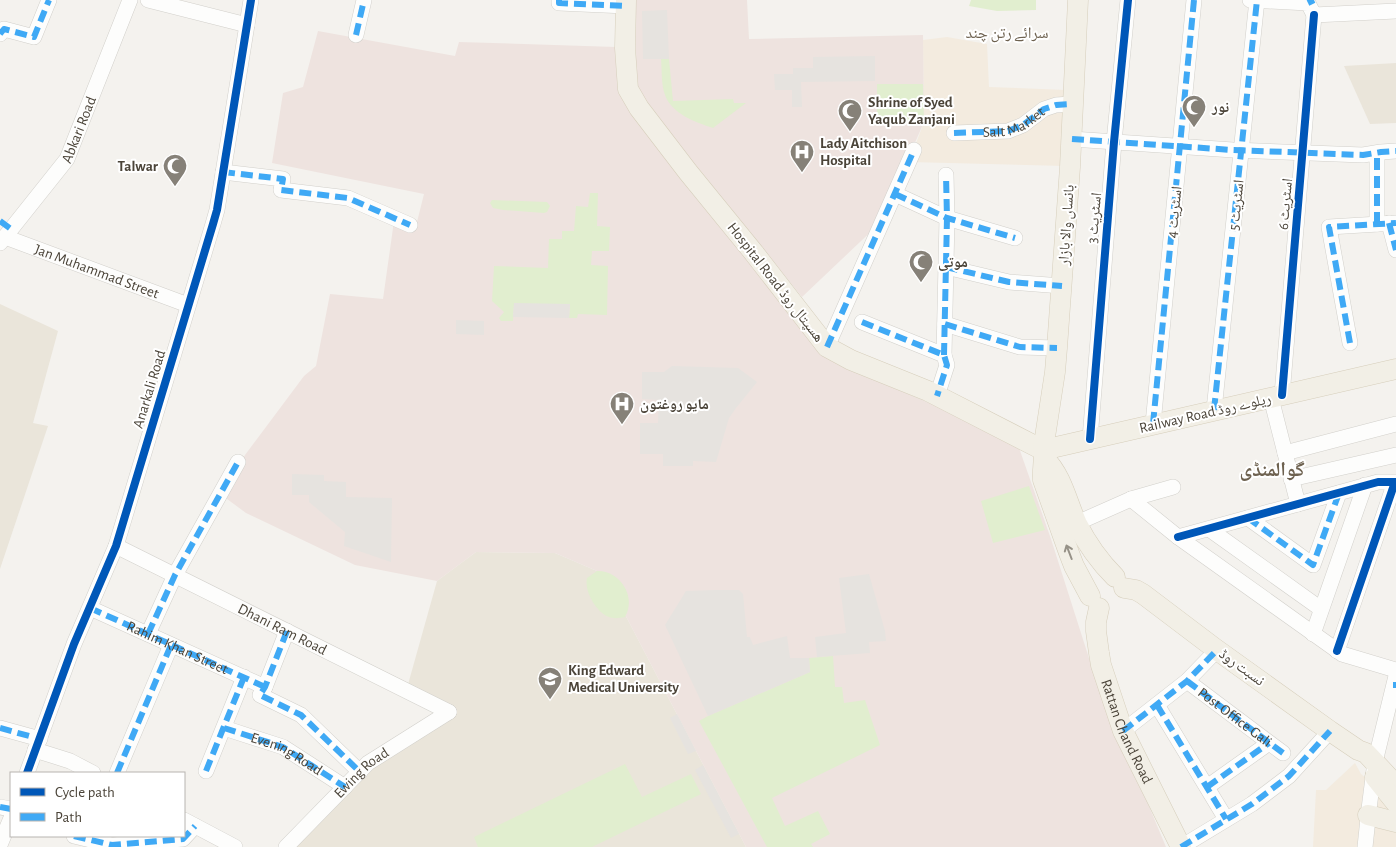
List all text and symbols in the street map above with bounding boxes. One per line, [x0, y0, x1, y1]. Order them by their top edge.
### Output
district label: سرائے رتن چند [966, 25, 1048, 43]
street label: Abkari Road [59, 94, 99, 165]
mosque icon: نور [1181, 94, 1207, 128]
place label: Shrine of Syed Yaqub Zanjani [868, 95, 955, 127]
mosque icon: Shrine of Syed Yaqub Zanjani [837, 98, 863, 132]
place label: نور [1211, 100, 1229, 115]
street label: Salt Market [983, 104, 1048, 140]
place label: Lady Aitchison Hospital [820, 136, 907, 168]
hospital icon: Lady Aitchison Hospital [789, 139, 815, 173]
mosque icon: Talwar [162, 153, 188, 187]
place label: Talwar [118, 159, 159, 174]
street label: اسٹریٹ 6 [1276, 178, 1296, 231]
street label: اسٹریٹ 5 [1226, 179, 1248, 231]
street label: بانساں والا بازار [1056, 184, 1079, 267]
street label: اسٹریٹ 4 [1164, 185, 1186, 239]
street label: اسٹریٹ 3 [1085, 192, 1105, 244]
street label: Hospital Road ھسپتال روڈ [723, 220, 827, 346]
street label: Jan Muhammad Street [32, 242, 161, 302]
mosque icon: موتی [908, 249, 934, 283]
place label: موتی [938, 255, 968, 271]
street label: Anarkali Road [130, 348, 169, 430]
hospital icon: مایو روغتون [609, 391, 635, 425]
street label: Railway Road ریلوے روڈ [1138, 391, 1273, 437]
place label: مایو روغتون [640, 397, 709, 413]
district label: گوالمنڈی [1239, 460, 1305, 481]
one-way arrow [1064, 545, 1073, 560]
street label: Dhani Ram Road [235, 601, 329, 658]
street label: Rahim Khan Street [124, 619, 230, 677]
street label: نسبت روڈ [1216, 646, 1267, 690]
place label: King Edward Medical University [568, 663, 679, 695]
school or university icon: King Edward Medical University [537, 666, 563, 700]
street label: Rattan Chand Road [1098, 677, 1155, 786]
street label: Post Office Gali [1195, 685, 1274, 750]
street label: Evening Road [249, 730, 325, 778]
street label: Ewing Road [331, 745, 392, 801]
legend [10, 772, 185, 837]
text: Cycle path [55, 785, 115, 800]
text: Path [55, 810, 82, 825]

